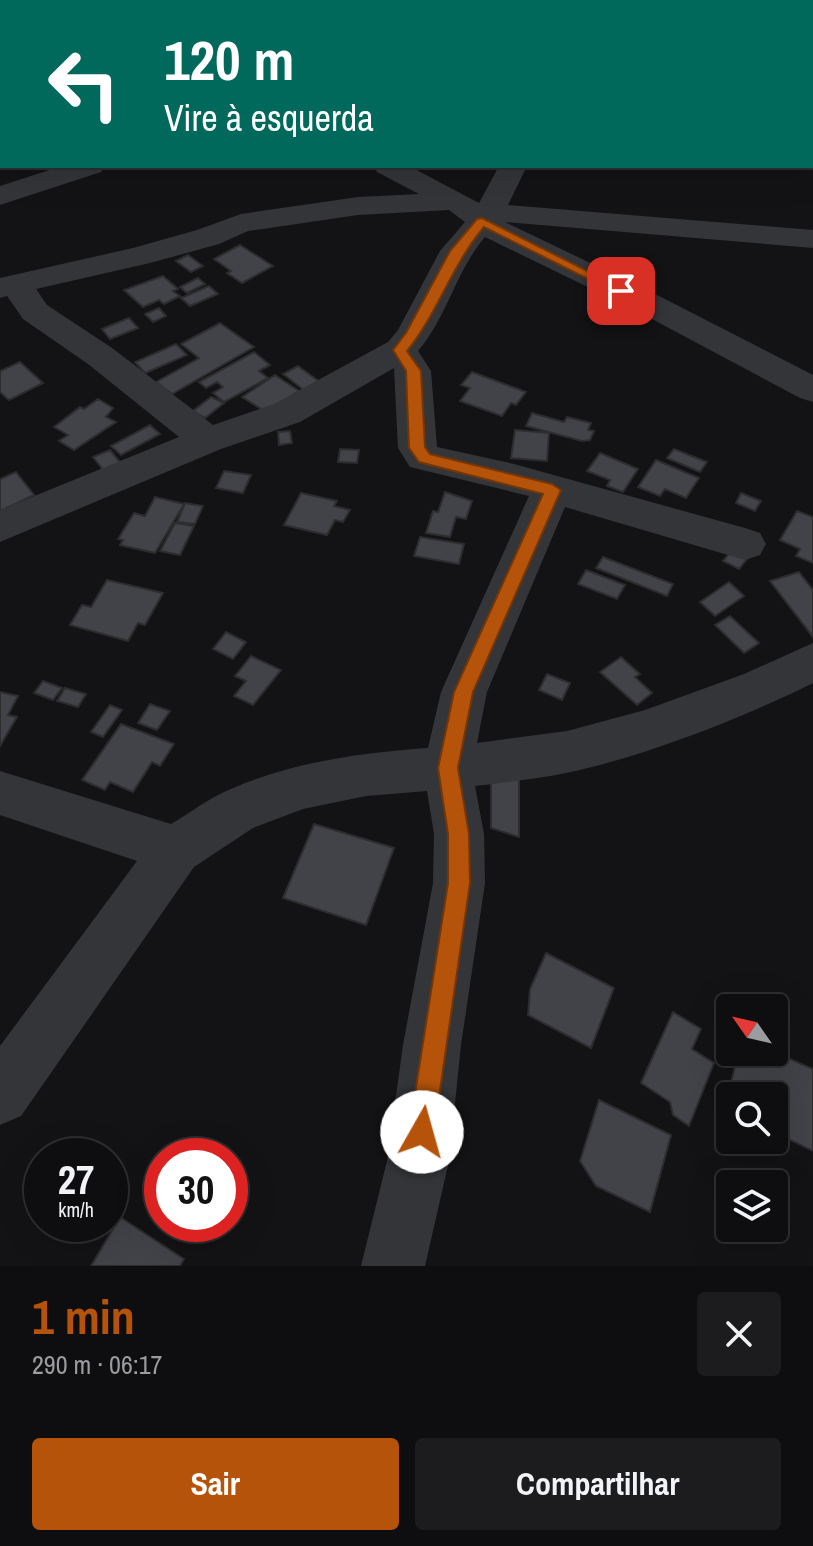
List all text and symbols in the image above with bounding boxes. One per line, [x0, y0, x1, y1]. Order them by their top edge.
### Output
text: 120 m [164, 22, 294, 97]
icon: left [32, 32, 136, 136]
text: Vire à esquerda [164, 94, 374, 142]
pin [587, 257, 655, 325]
icon: arrive [599, 269, 643, 313]
north arrow [716, 994, 788, 1066]
map controls [716, 994, 788, 1242]
button: search [716, 1082, 788, 1154]
position arrow [380, 1090, 464, 1174]
speed limit sign: 30 [144, 1138, 248, 1242]
text: 27 [58, 1153, 94, 1206]
button: layers [716, 1170, 788, 1242]
text: km/h [58, 1196, 94, 1223]
text: 1 min [32, 1284, 135, 1349]
button: close [697, 1292, 781, 1376]
text: 290 m · 06:17 [32, 1347, 162, 1382]
button: Sair [32, 1438, 399, 1530]
button: Compartilhar [415, 1438, 781, 1530]

